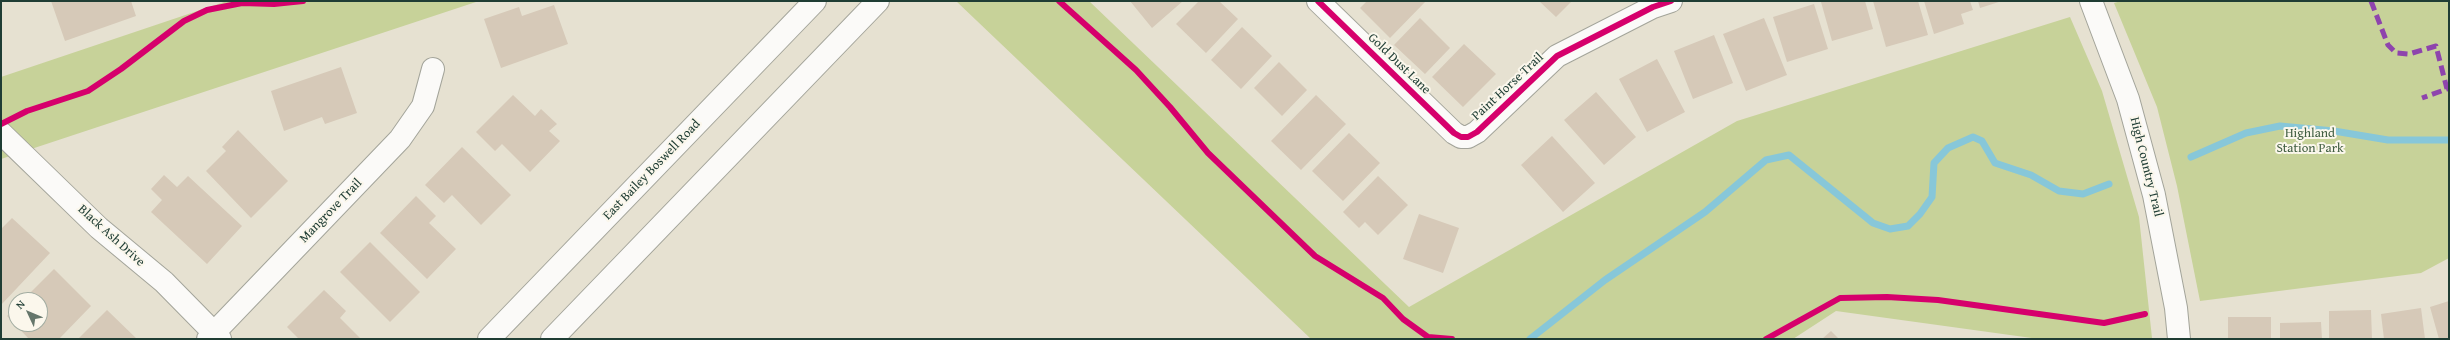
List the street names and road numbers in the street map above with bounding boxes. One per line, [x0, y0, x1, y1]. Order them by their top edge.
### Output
street label: Gold Dust Lane [1364, 30, 1434, 98]
street label: Paint Horse Trail [1469, 50, 1547, 124]
street label: High Country Trail [2126, 116, 2166, 218]
street label: East Bailey Boswell Road [600, 117, 704, 223]
street label: Mangrove Trail [296, 176, 366, 246]
street label: Black Ash Drive [74, 202, 148, 270]

